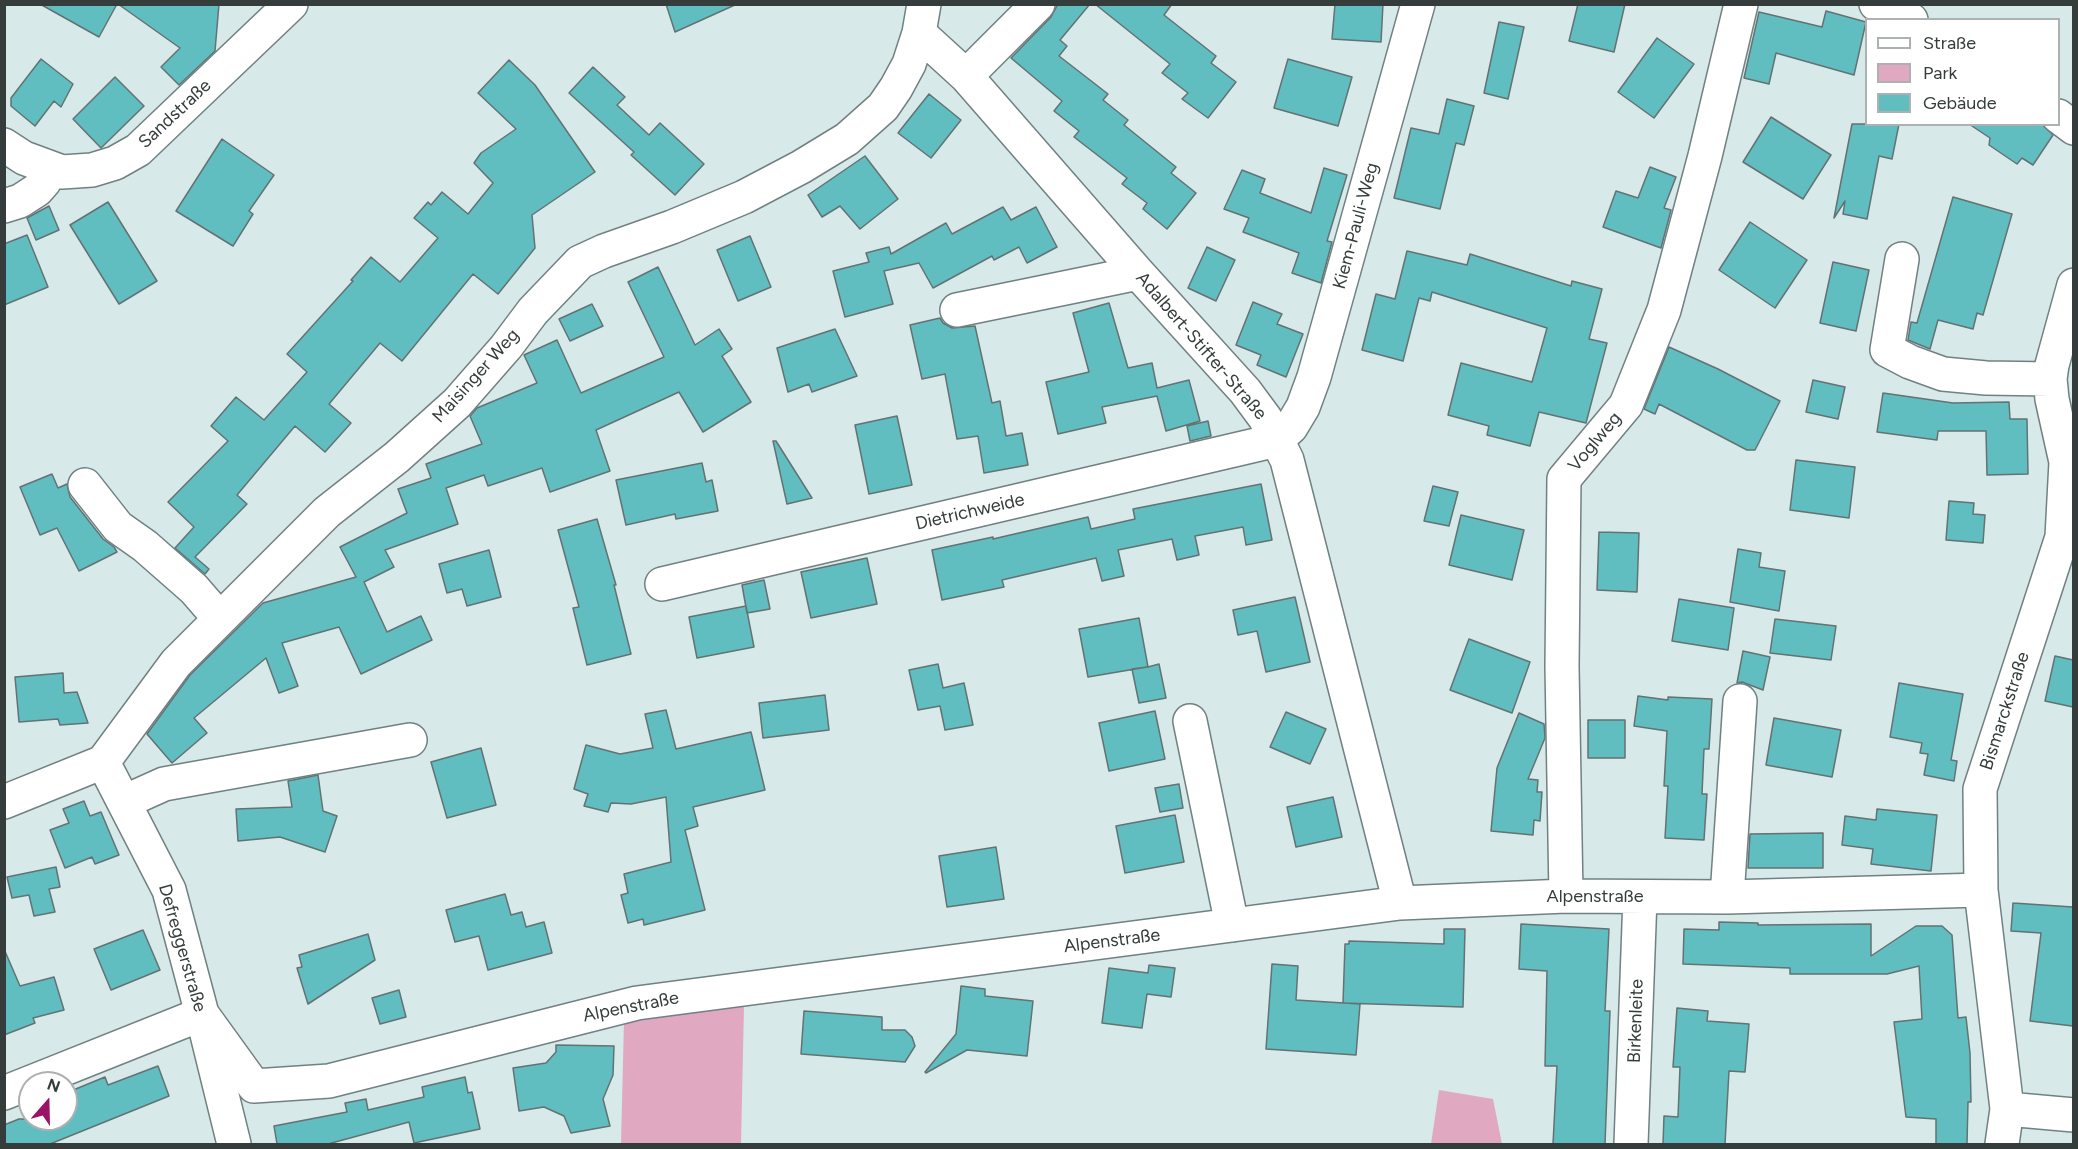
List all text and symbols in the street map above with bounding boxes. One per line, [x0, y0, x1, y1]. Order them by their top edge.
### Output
legend [1865, 18, 2060, 126]
text: Straße [1923, 32, 1976, 54]
text: Park [1923, 62, 1957, 84]
street label: Sandstraße [134, 75, 216, 153]
text: Gebäude [1923, 92, 1997, 114]
street label: Kiem-Pauli-Weg [1329, 160, 1383, 292]
street label: Adalbert-Stifter-Straße [1131, 268, 1271, 424]
street label: Maisinger Weg [428, 325, 524, 427]
street label: Voglweg [1564, 408, 1626, 476]
street label: Dietrichweide [913, 489, 1027, 535]
street label: Bismarckstraße [1976, 649, 2034, 773]
street label: Defreggerstraße [153, 881, 211, 1015]
street label: Alpenstraße [1546, 886, 1644, 908]
street label: Alpenstraße [1062, 924, 1162, 958]
street label: Birkenleite [1624, 979, 1648, 1063]
street label: Alpenstraße [581, 987, 681, 1027]
north arrow [18, 1071, 78, 1131]
text: N [45, 1074, 63, 1097]

